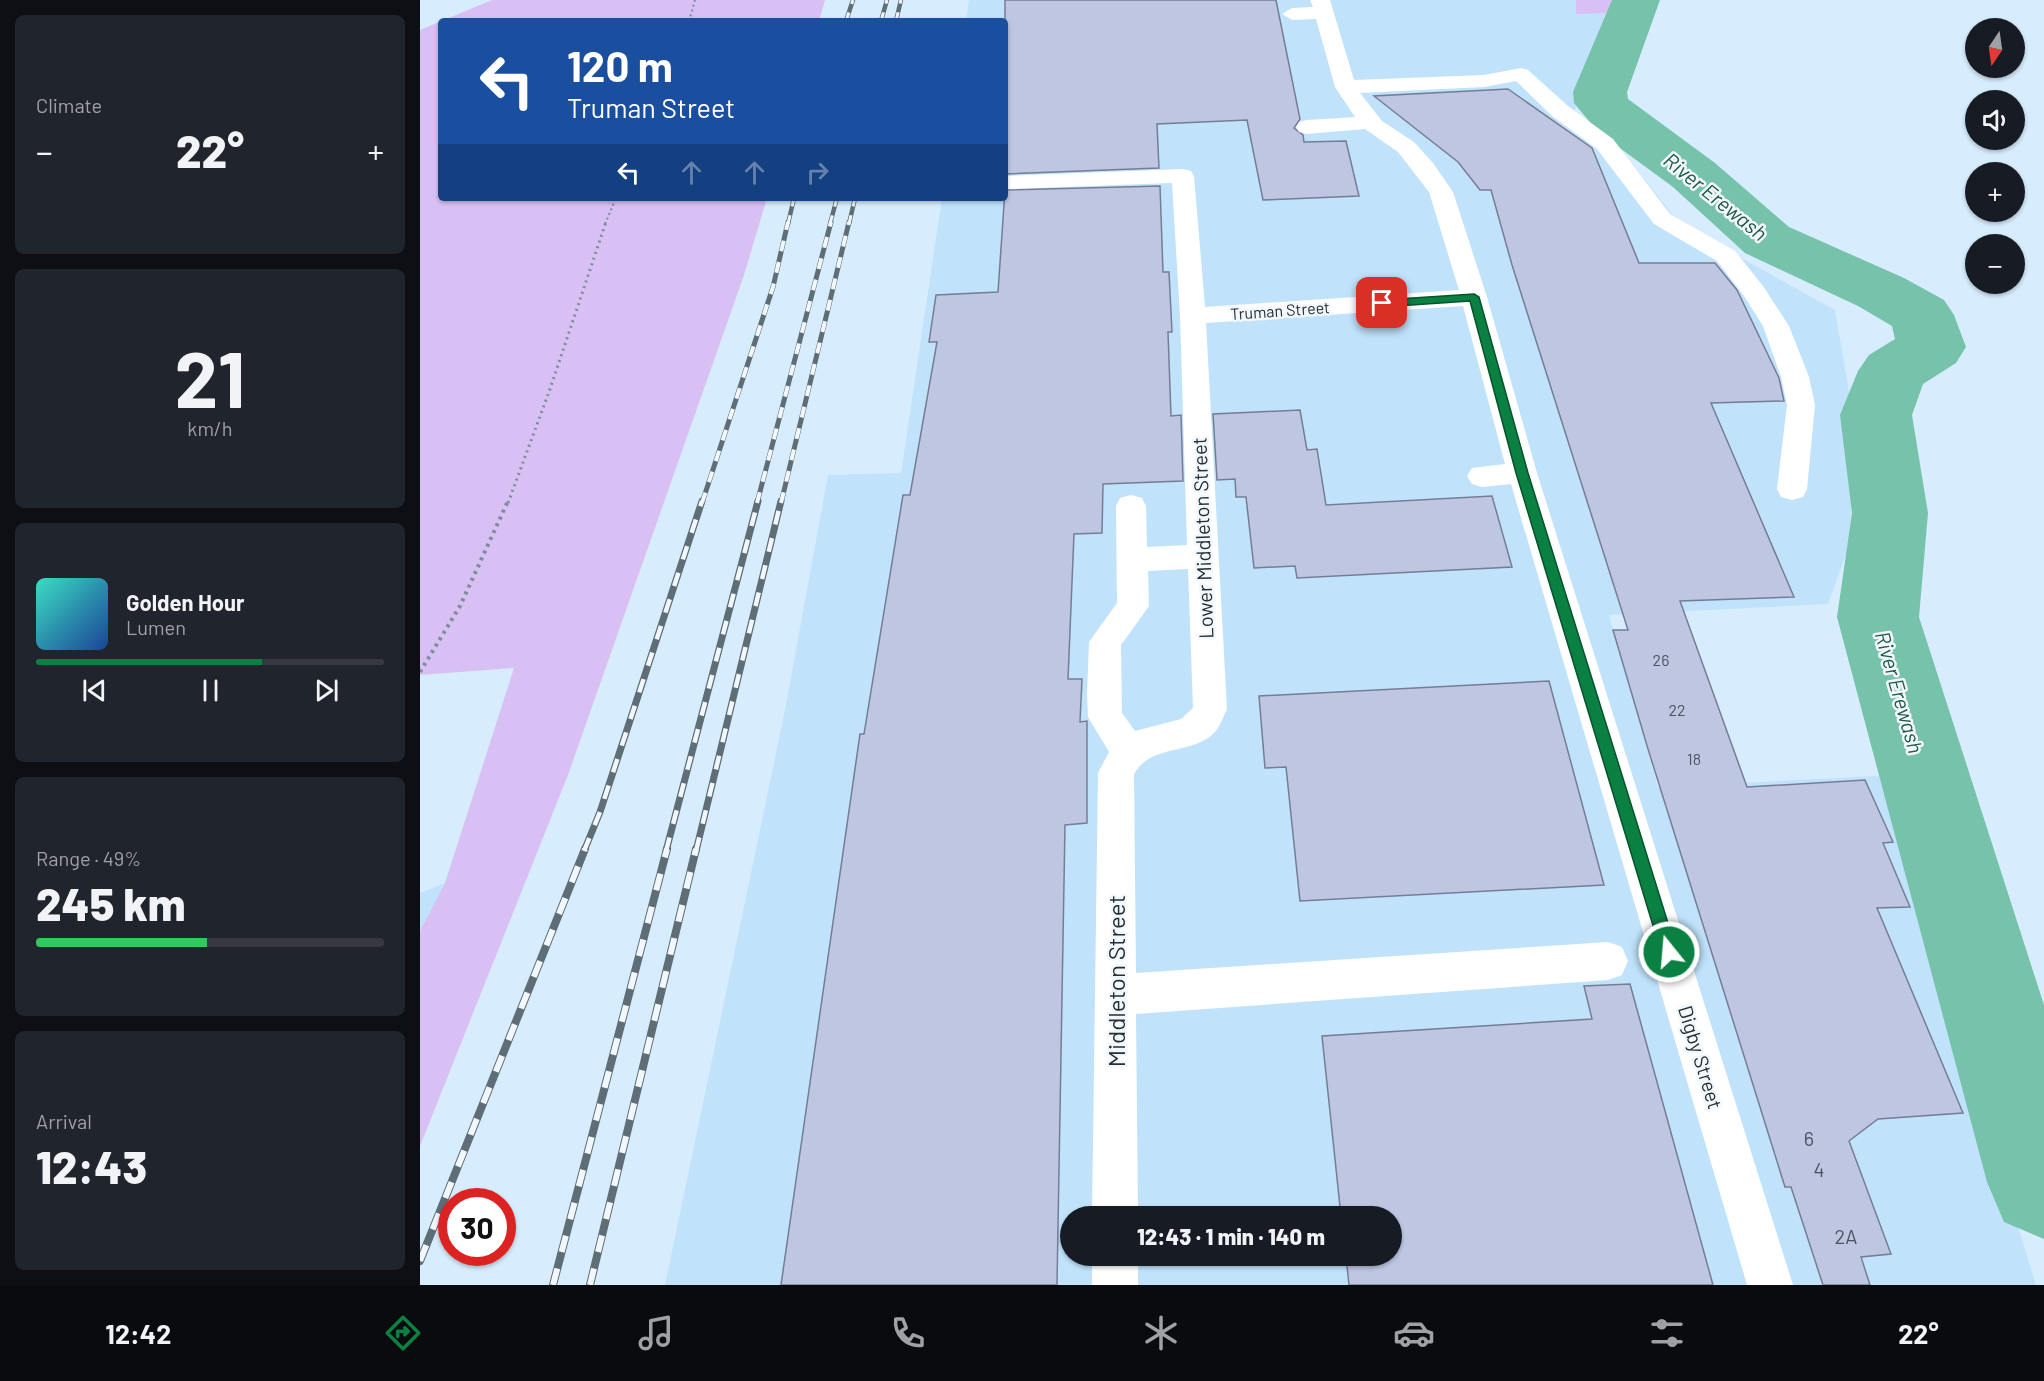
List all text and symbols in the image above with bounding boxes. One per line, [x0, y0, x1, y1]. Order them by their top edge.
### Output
north arrow [1965, 18, 2025, 78]
map controls [1965, 18, 2025, 294]
text: 120 m [567, 40, 673, 90]
icon: left [468, 42, 546, 120]
button: sound [1965, 90, 2025, 150]
text: Truman Street [567, 91, 735, 123]
text: Climate [36, 93, 102, 117]
text: 22° [176, 123, 244, 177]
text: − [36, 131, 53, 171]
text: + [367, 131, 384, 171]
water label: River Erewash [1659, 147, 1773, 245]
icon: left [612, 156, 645, 189]
icon: ahead [675, 156, 708, 189]
icon: ahead [738, 156, 771, 189]
icon: right [801, 156, 834, 189]
button: + [1965, 162, 2025, 222]
button: − [1965, 234, 2025, 294]
pin [1356, 277, 1407, 328]
icon: arrive [1365, 286, 1398, 319]
street label: Truman Street [1230, 297, 1330, 323]
text: 21 [175, 330, 245, 424]
text: km/h [187, 416, 233, 440]
street label: Lower Middleton Street [1186, 437, 1218, 639]
text: Golden Hour [126, 589, 244, 615]
text: Lumen [126, 615, 186, 639]
water label: River Erewash [1871, 628, 1929, 756]
house number: 26 [1653, 650, 1669, 669]
icon: previous [78, 674, 111, 707]
icon: pause [194, 674, 227, 707]
icon: next [310, 674, 343, 707]
house number: 22 [1668, 700, 1686, 719]
house number: 18 [1687, 749, 1701, 768]
text: Range · 49% [36, 846, 141, 870]
text: 245 km [36, 876, 186, 930]
street label: Middleton Street [1101, 895, 1130, 1067]
position arrow [1637, 920, 1701, 984]
street label: Digby Street [1674, 1002, 1728, 1112]
text: Arrival [36, 1109, 92, 1133]
house number: 6 [1804, 1126, 1814, 1150]
text: 12:43 [36, 1139, 147, 1193]
house number: 4 [1813, 1157, 1825, 1181]
speed limit sign: 30 [438, 1188, 516, 1266]
text: 12:43 · 1 min · 140 m [1137, 1223, 1325, 1249]
house number: 2A [1835, 1224, 1857, 1248]
icon: directions [382, 1312, 424, 1354]
icon: music [635, 1312, 677, 1354]
icon: phone [887, 1312, 929, 1354]
icon: climate [1140, 1312, 1182, 1354]
icon: car [1393, 1312, 1435, 1354]
icon: filters [1646, 1312, 1688, 1354]
text: 12:42 [105, 1317, 171, 1349]
text: 22° [1898, 1317, 1939, 1349]

